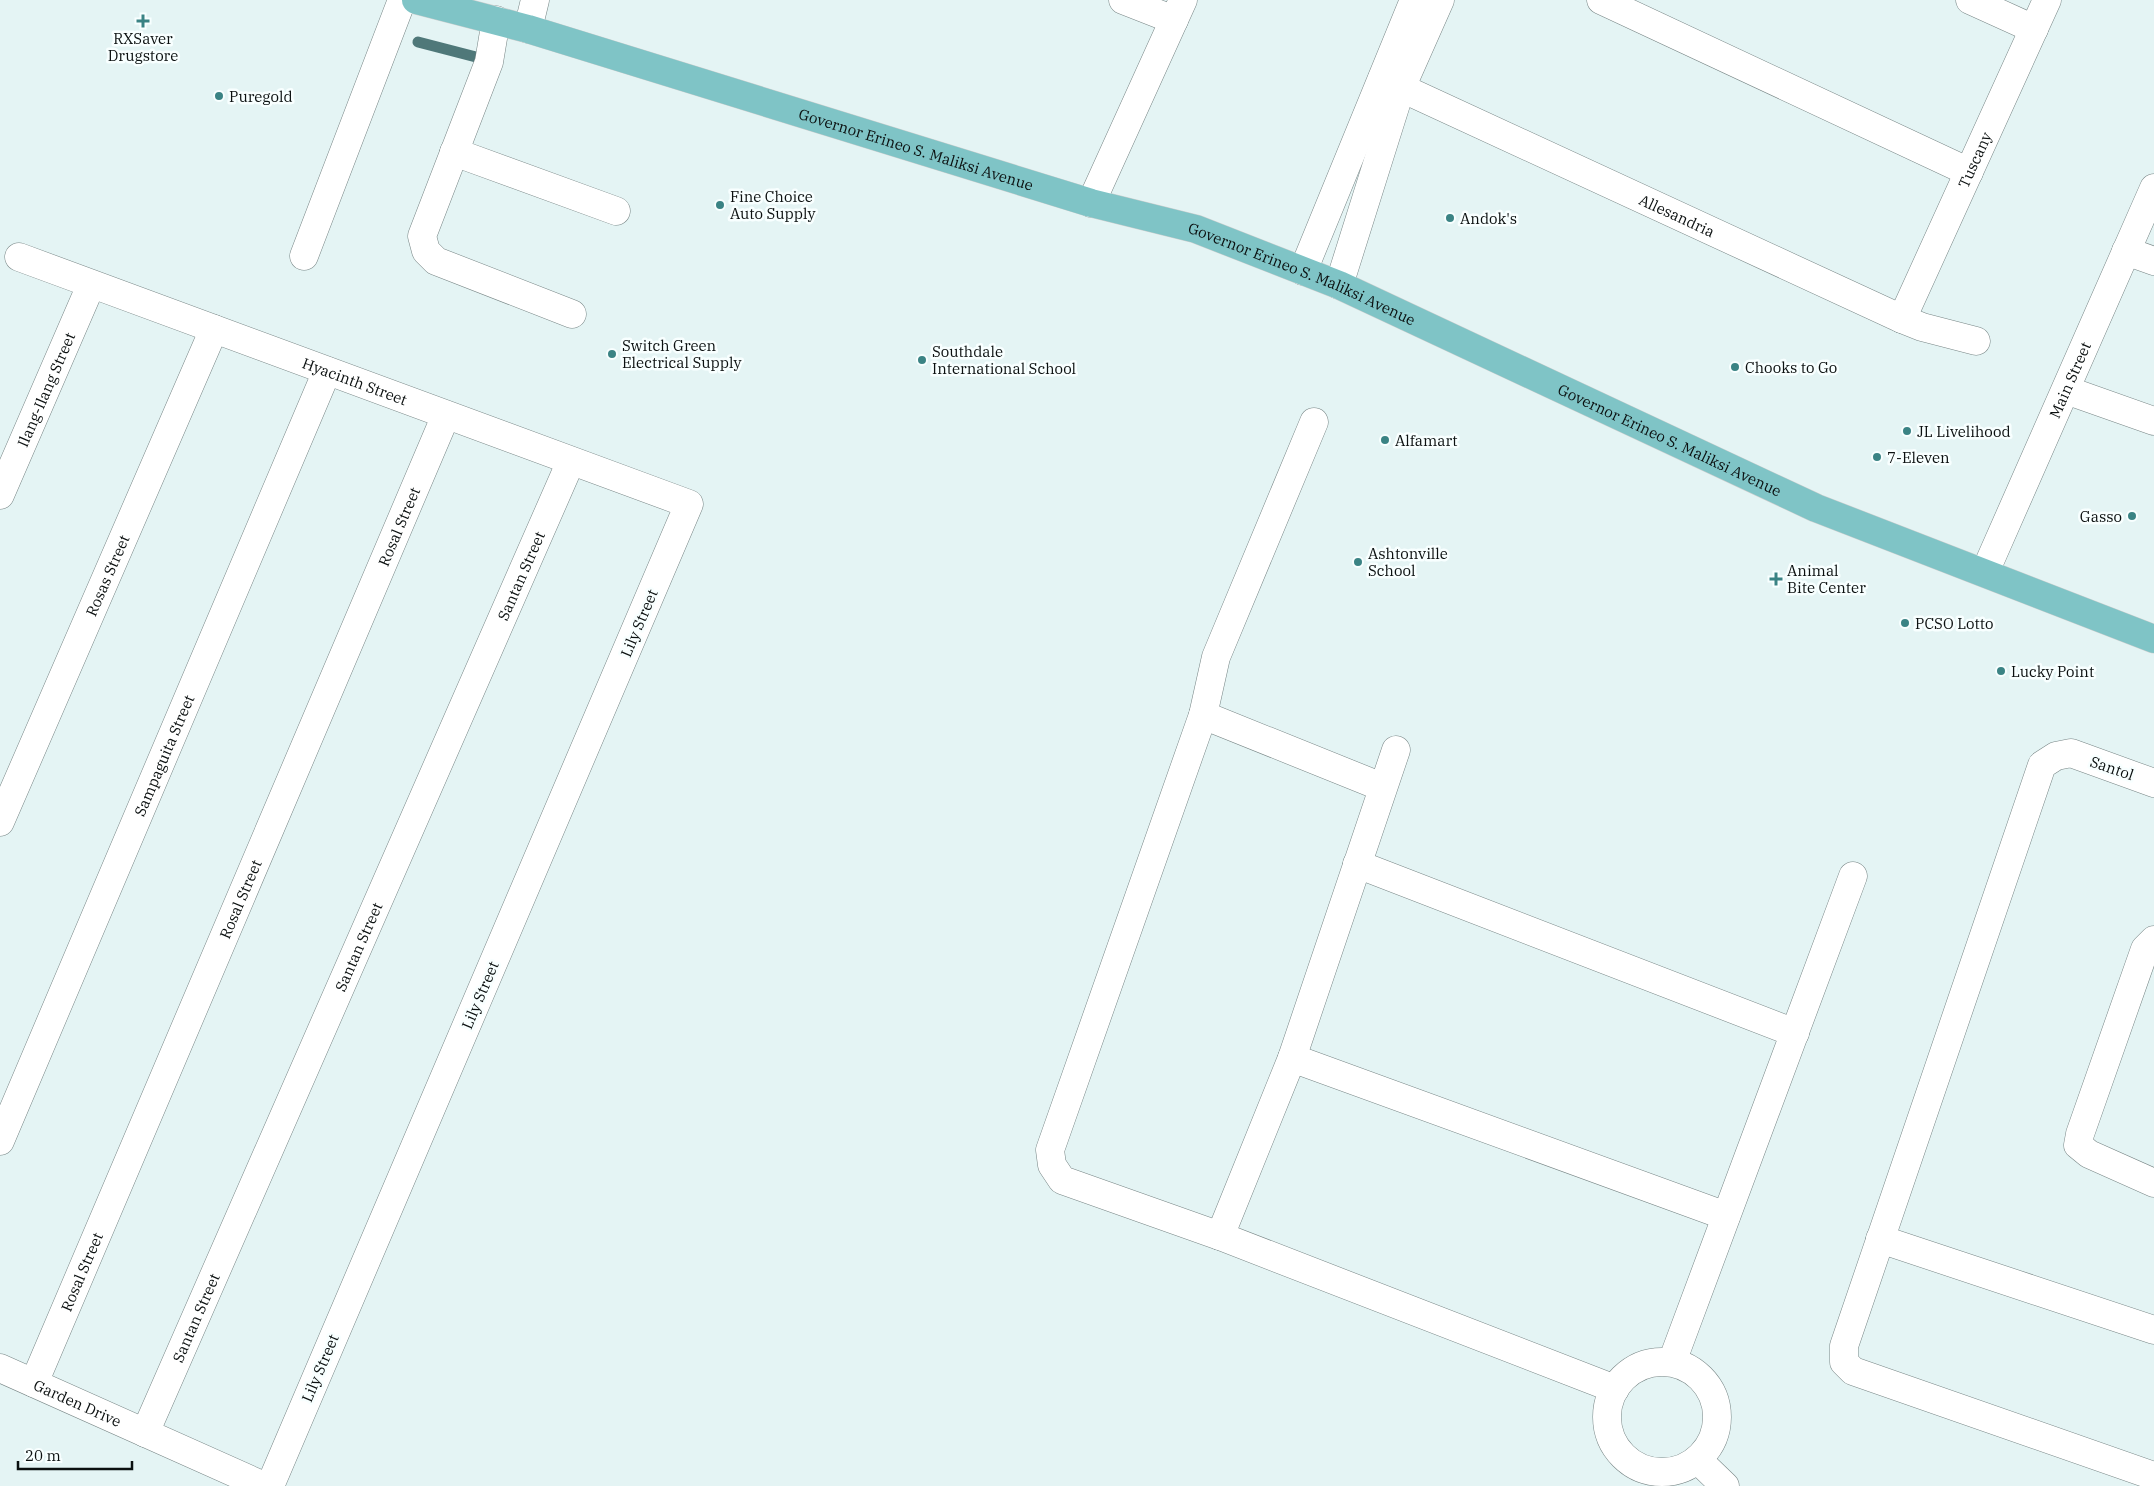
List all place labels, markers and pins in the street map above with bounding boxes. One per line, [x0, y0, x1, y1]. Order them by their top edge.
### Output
marker: RXSaver Drugstore [137, 15, 149, 27]
place label: RXSaver Drugstore [108, 29, 178, 65]
place label: Puregold [229, 87, 293, 106]
marker: Puregold [213, 90, 225, 102]
place label: Fine Choice Auto Supply [730, 187, 816, 223]
marker: Fine Choice Auto Supply [714, 199, 726, 211]
place label: Andok's [1460, 209, 1517, 228]
marker: Andok's [1444, 212, 1456, 224]
place label: Switch Green Electrical Supply [622, 336, 741, 372]
place label: Southdale International School [932, 342, 1076, 378]
marker: Switch Green Electrical Supply [606, 348, 618, 360]
marker: Southdale International School [916, 354, 928, 366]
place label: Chooks to Go [1745, 358, 1837, 377]
marker: Chooks to Go [1729, 361, 1741, 373]
place label: JL Livelihood [1917, 422, 2011, 441]
marker: JL Livelihood [1901, 425, 1913, 437]
place label: Alfamart [1395, 431, 1458, 450]
marker: Alfamart [1379, 434, 1391, 446]
place label: 7-Eleven [1887, 448, 1950, 467]
marker: 7-Eleven [1871, 451, 1883, 463]
place label: Gasso [2080, 507, 2122, 526]
marker: Gasso [2126, 510, 2138, 522]
place label: Ashtonville School [1368, 544, 1448, 580]
marker: Ashtonville School [1352, 556, 1364, 568]
place label: Animal Bite Center [1787, 561, 1866, 597]
marker: Animal Bite Center [1769, 572, 1783, 586]
place label: PCSO Lotto [1915, 614, 1993, 633]
marker: PCSO Lotto [1899, 617, 1911, 629]
place label: Lucky Point [2011, 662, 2094, 681]
marker: Lucky Point [1995, 665, 2007, 677]

